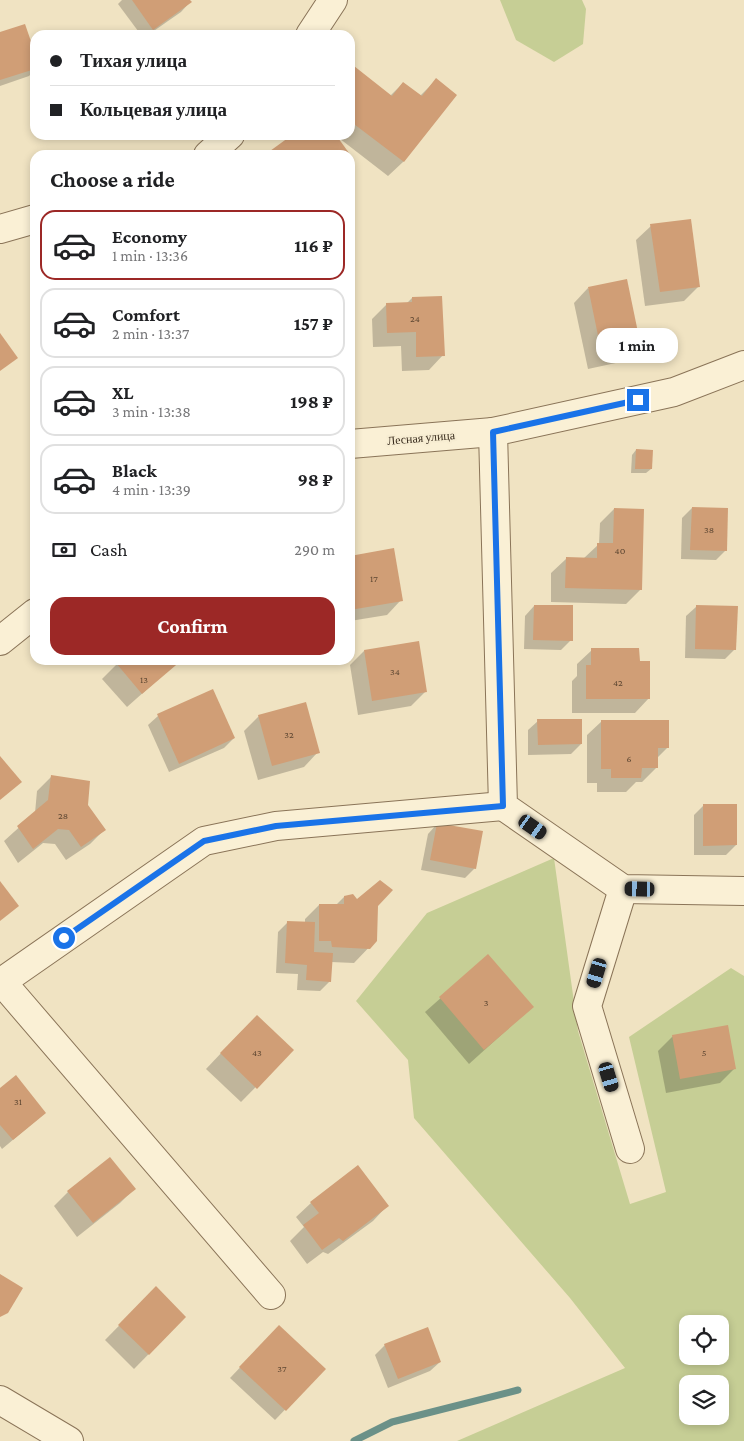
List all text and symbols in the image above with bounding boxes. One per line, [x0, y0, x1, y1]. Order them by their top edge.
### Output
text: Тихая улица [80, 50, 187, 71]
text: Кольцевая улица [80, 99, 227, 120]
text: Choose a ride [50, 167, 175, 192]
icon: car [52, 223, 97, 268]
text: Economy [112, 226, 187, 247]
text: 116 ₽ [294, 235, 333, 256]
text: 1 min · 13:36 [112, 247, 188, 264]
icon: car [52, 301, 97, 346]
text: Comfort [112, 304, 180, 325]
text: 157 ₽ [294, 313, 333, 334]
house number: 24 [410, 313, 420, 324]
text: 2 min · 13:37 [112, 325, 189, 342]
callout: 1 min [597, 328, 679, 362]
text: 1 min [619, 337, 655, 354]
icon: car [52, 379, 97, 424]
text: XL [112, 382, 134, 403]
route end [627, 389, 649, 411]
text: 198 ₽ [290, 391, 333, 412]
text: 3 min · 13:38 [112, 403, 191, 420]
street label: Лесная улица [386, 428, 456, 448]
icon: car [52, 457, 97, 502]
text: Black [112, 460, 157, 481]
text: 98 ₽ [297, 469, 333, 490]
text: 4 min · 13:39 [112, 481, 191, 498]
house number: 38 [704, 524, 714, 535]
icon: cash [50, 536, 78, 564]
text: Cash [90, 539, 128, 560]
text: 290 m [294, 541, 335, 558]
house number: 40 [615, 545, 626, 556]
house number: 17 [370, 573, 378, 584]
button: Confirm [50, 597, 335, 655]
house number: 34 [390, 666, 400, 677]
house number: 13 [140, 674, 148, 685]
house number: 42 [613, 677, 623, 688]
house number: 32 [284, 729, 294, 740]
house number: 6 [626, 753, 632, 764]
house number: 28 [58, 810, 68, 821]
car [516, 812, 549, 842]
car [624, 881, 655, 897]
route start [53, 927, 75, 949]
car [585, 956, 608, 990]
house number: 3 [484, 997, 489, 1008]
house number: 43 [252, 1047, 262, 1058]
house number: 5 [702, 1047, 707, 1058]
car [597, 1060, 620, 1094]
house number: 31 [14, 1096, 22, 1107]
map controls [679, 1315, 729, 1425]
button: locate [679, 1315, 729, 1365]
house number: 37 [277, 1363, 287, 1374]
button: layers [679, 1375, 729, 1425]

